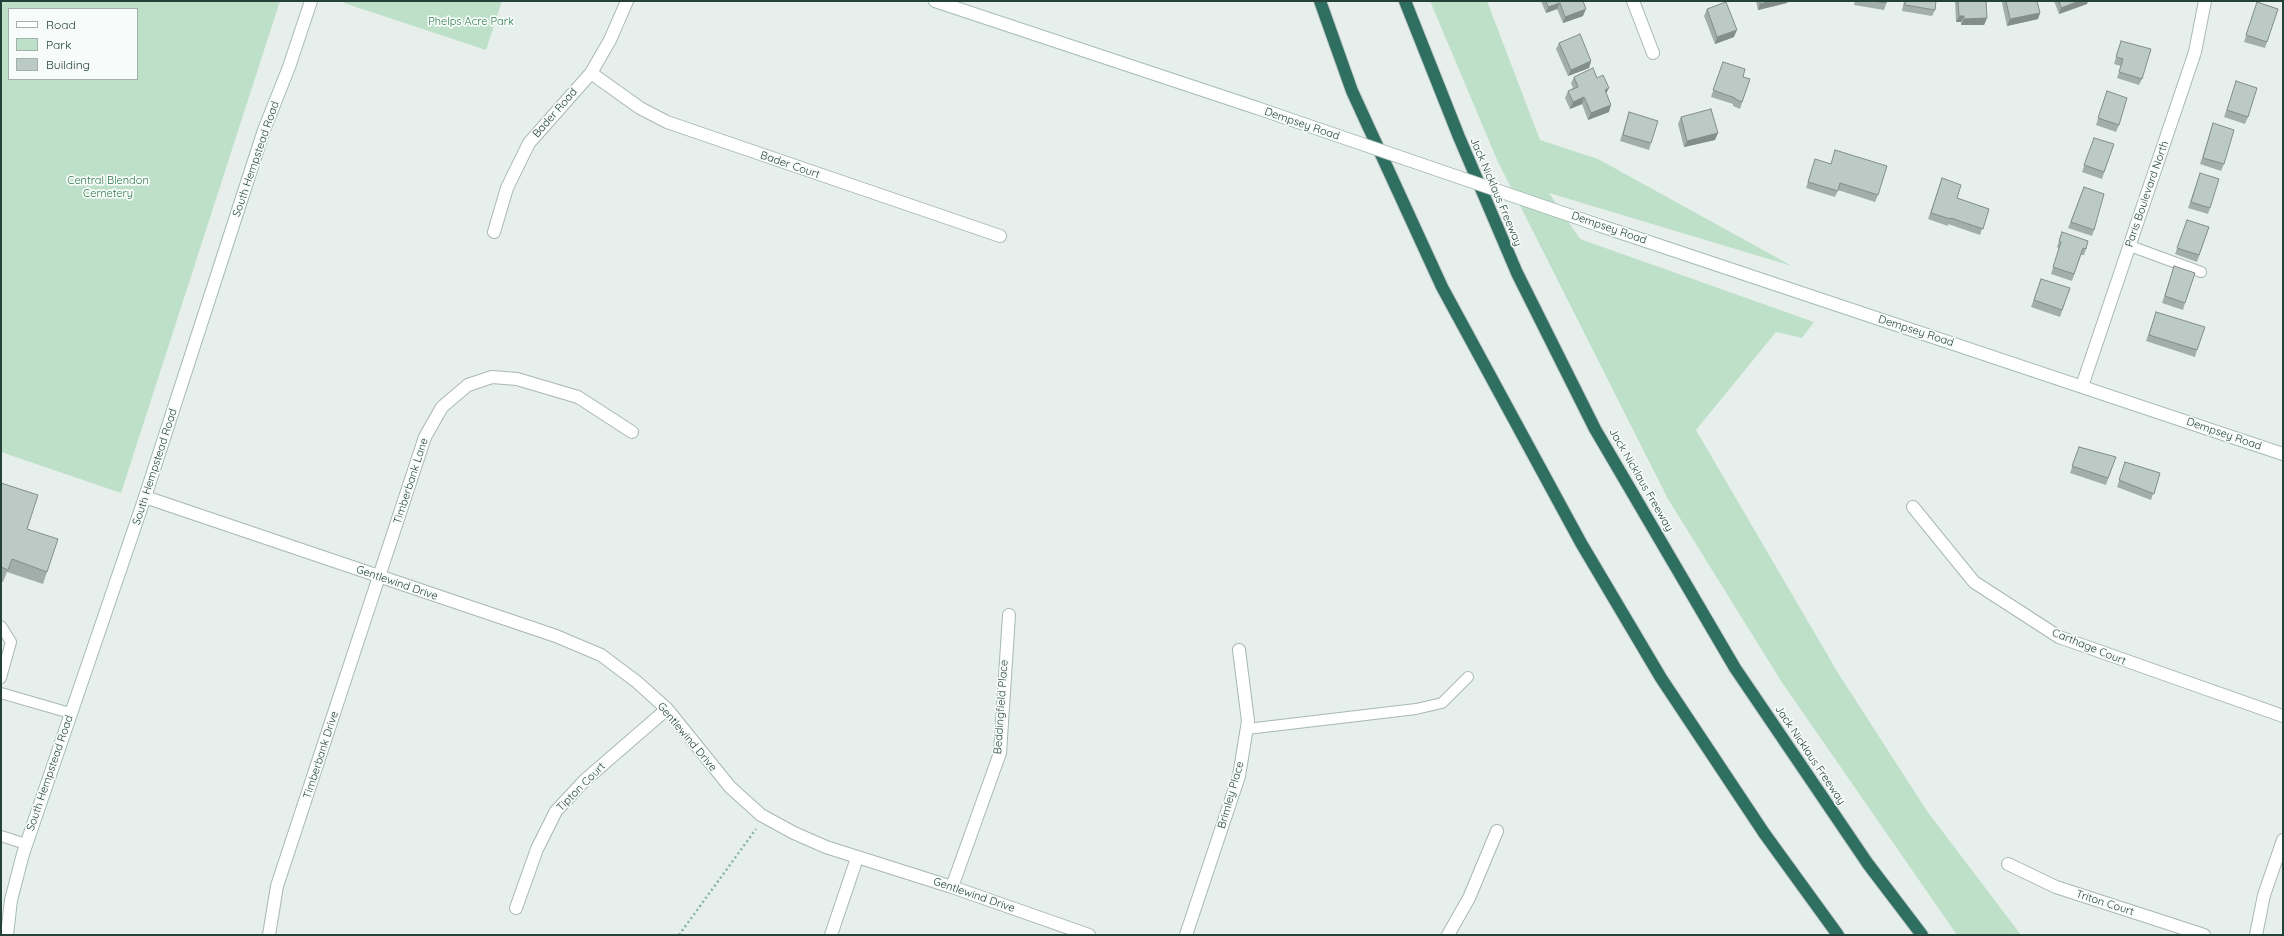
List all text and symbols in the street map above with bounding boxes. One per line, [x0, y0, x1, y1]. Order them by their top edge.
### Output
legend [8, 8, 138, 80]
park label: Phelps Acre Park [428, 15, 514, 29]
text: Road [46, 17, 76, 32]
text: Park [46, 37, 71, 52]
text: Building [46, 57, 90, 72]
street label: Bader Road [530, 86, 580, 140]
street label: South Hempstead Road [230, 99, 282, 219]
street label: Dempsey Road [1263, 105, 1341, 143]
street label: Jack Nicklaus Freeway [1467, 136, 1525, 248]
street label: Paris Boulevard North [2123, 139, 2171, 249]
street label: Bader Court [759, 149, 821, 181]
park label: Central Blendon Cemetery [67, 174, 149, 200]
street label: Dempsey Road [1570, 209, 1648, 247]
street label: Dempsey Road [1877, 313, 1955, 349]
street label: South Hempstead Road [130, 407, 180, 527]
street label: Dempsey Road [2185, 415, 2263, 453]
street label: Jack Nicklaus Freeway [1606, 426, 1676, 534]
street label: Timberbank Lane [391, 436, 431, 526]
street label: Gentlewind Drive [354, 563, 440, 603]
street label: Carthage Court [2050, 626, 2128, 668]
street label: Beddingfield Place [991, 659, 1011, 755]
street label: Gentlewind Drive [654, 700, 720, 774]
street label: Jack Nicklaus Freeway [1772, 703, 1848, 807]
street label: Timberbank Drive [301, 710, 341, 800]
street label: South Hempstead Road [24, 713, 76, 833]
street label: Tipton Court [554, 760, 608, 814]
street label: Brimley Place [1215, 760, 1247, 830]
street label: Gentlewind Drive [931, 875, 1017, 915]
street label: Triton Court [2074, 887, 2136, 919]

